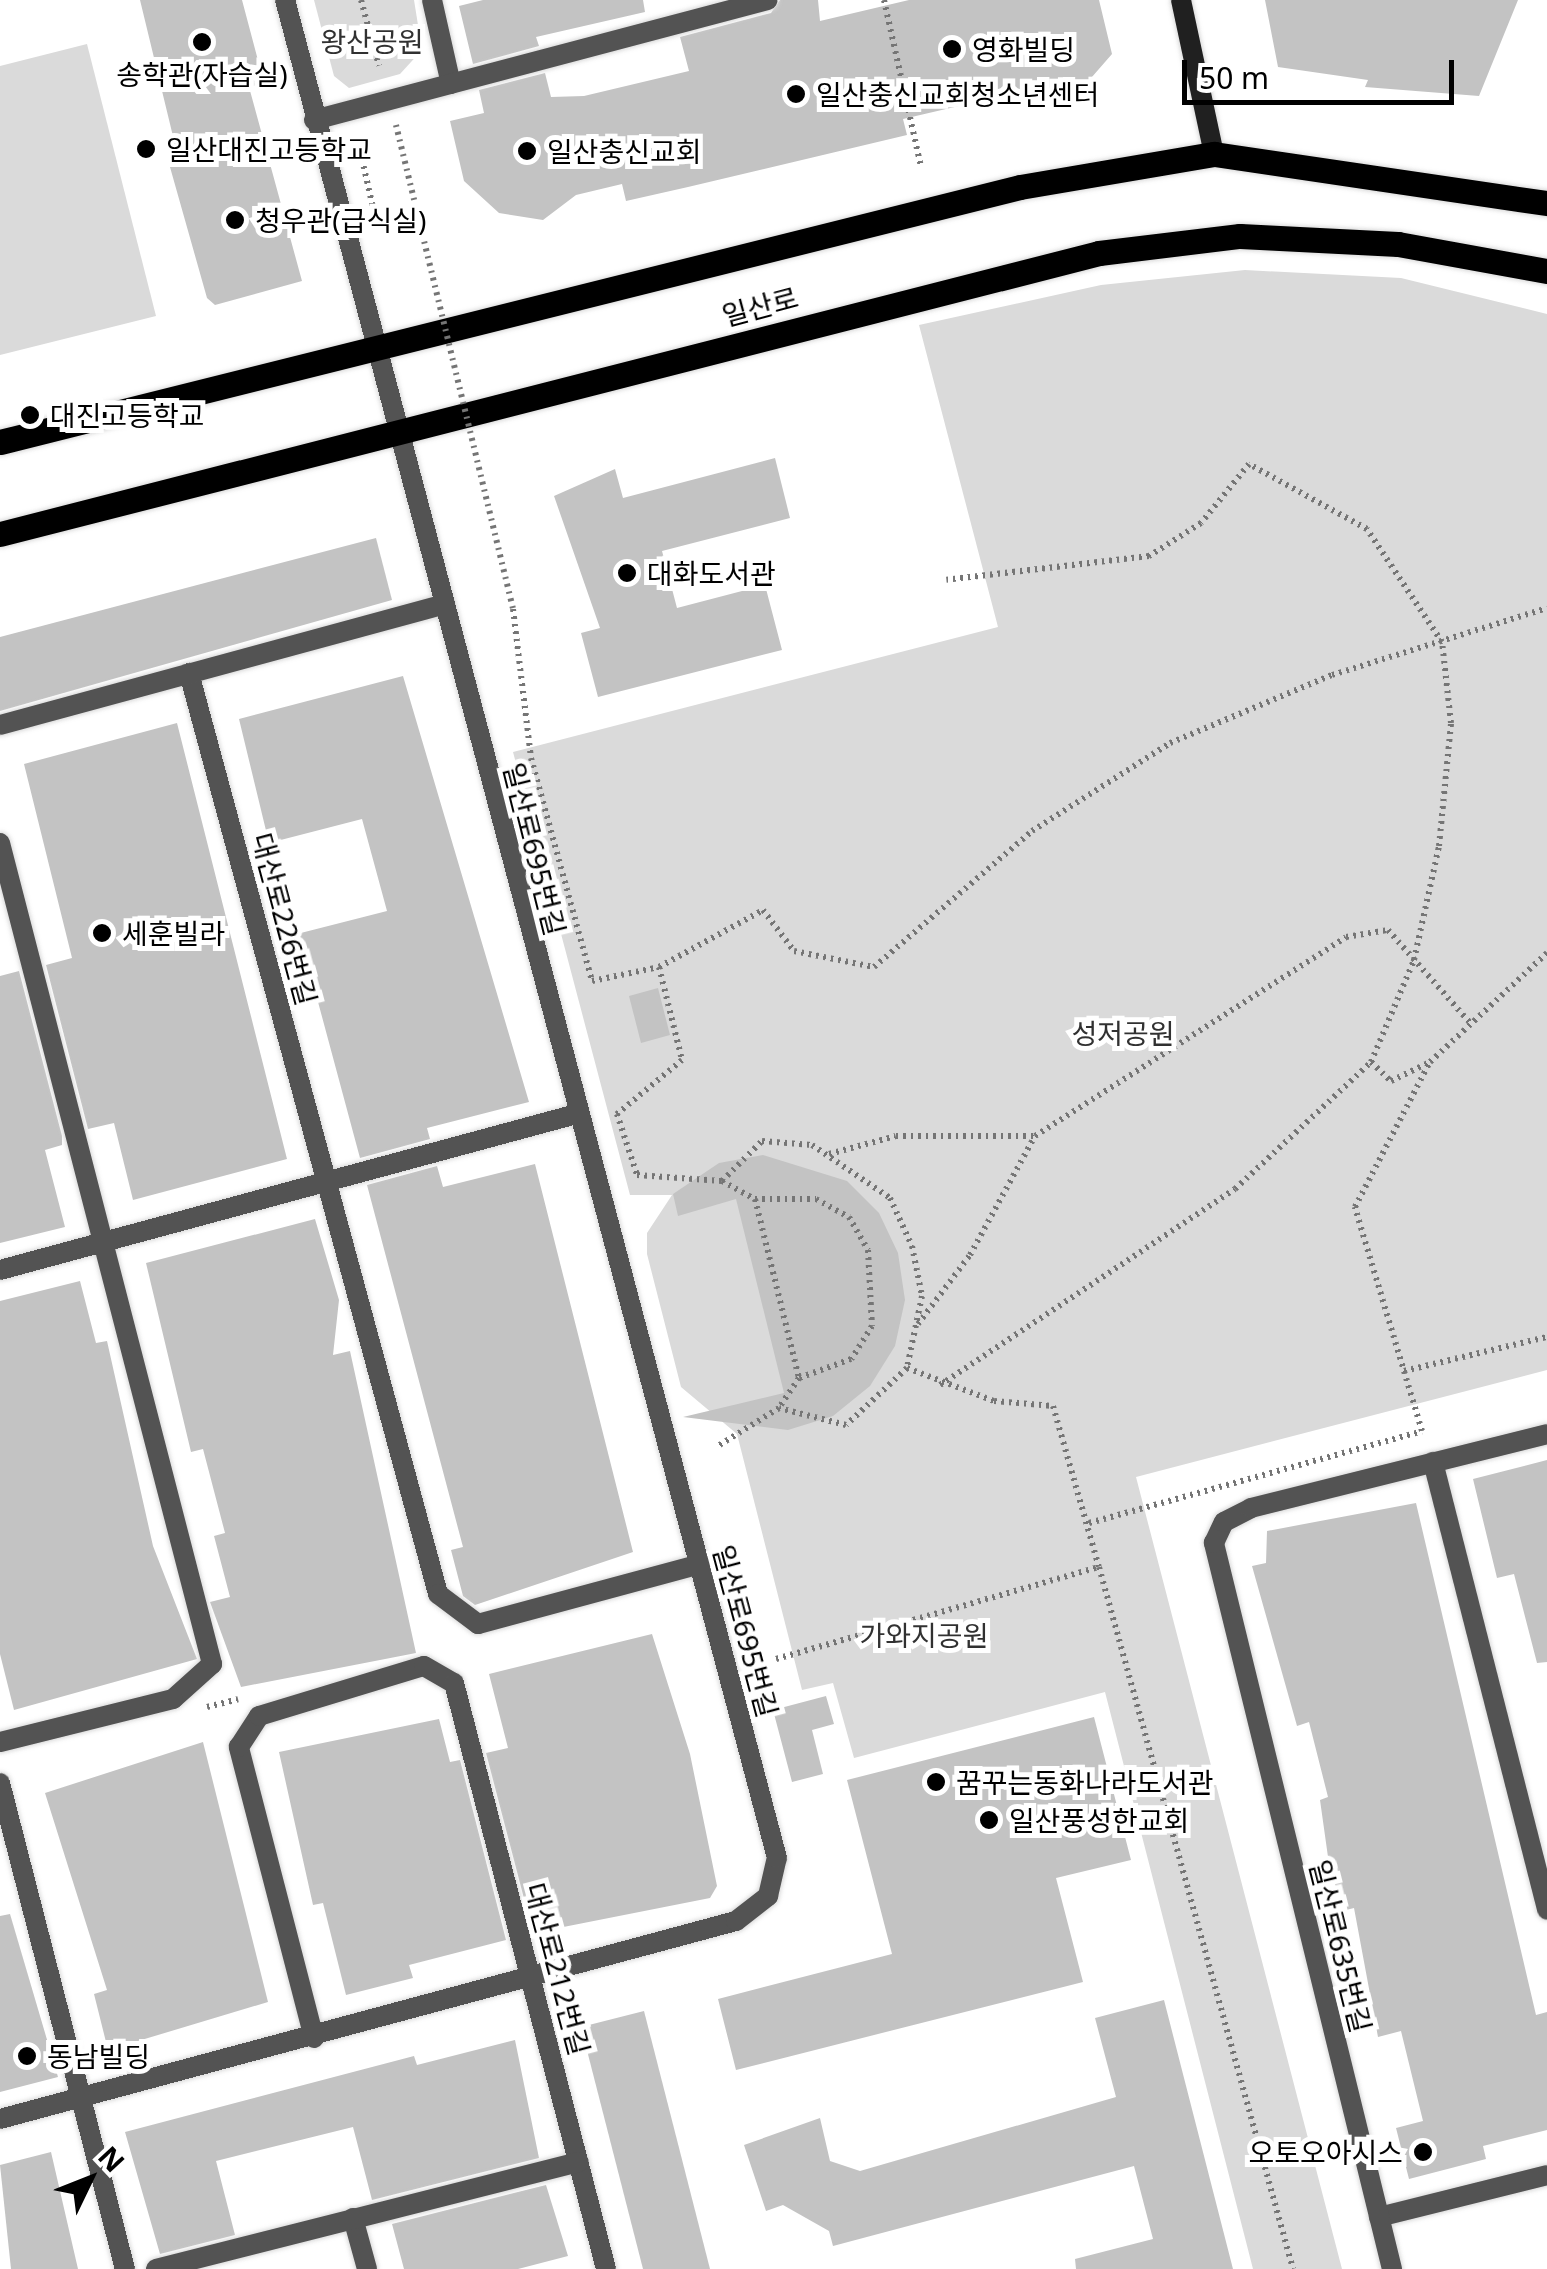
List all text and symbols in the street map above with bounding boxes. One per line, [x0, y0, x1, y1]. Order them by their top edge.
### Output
park label: 왕산공원 [320, 24, 424, 58]
marker: 송학관(자습실) [191, 31, 213, 53]
place label: 영화빌딩 [972, 32, 1075, 66]
marker: 영화빌딩 [941, 38, 963, 60]
scale bar [1187, 40, 1460, 102]
place label: 송학관(자습실) [116, 57, 288, 91]
text: 50 m [1199, 57, 1269, 98]
place label: 일산충신교회청소년센터 [816, 77, 1099, 111]
marker: 일산충신교회청소년센터 [785, 83, 807, 105]
place label: 일산대진고등학교 [166, 132, 372, 166]
place label: 일산충신교회 [547, 134, 702, 168]
marker: 일산대진고등학교 [135, 138, 157, 160]
marker: 일산충신교회 [516, 140, 538, 162]
place label: 청우관(급식실) [255, 203, 426, 237]
marker: 청우관(급식실) [224, 209, 246, 231]
street label: 일산로 [718, 280, 802, 332]
place label: 대진고등학교 [50, 398, 205, 432]
marker: 대진고등학교 [19, 404, 41, 426]
place label: 대화도서관 [647, 556, 776, 590]
marker: 대화도서관 [616, 562, 638, 584]
street label: 일산로695번길 [497, 759, 573, 939]
street label: 대산로226번길 [246, 829, 324, 1009]
place label: 세훈빌라 [122, 916, 225, 950]
marker: 세훈빌라 [91, 922, 113, 944]
park label: 성저공원 [1071, 1016, 1175, 1050]
street label: 일산로695번길 [707, 1541, 785, 1721]
park label: 가와지공원 [860, 1618, 988, 1652]
place label: 꿈꾸는동화나라도서관 [956, 1765, 1214, 1799]
marker: 꿈꾸는동화나라도서관 [925, 1771, 947, 1793]
place label: 일산풍성한교회 [1009, 1803, 1189, 1837]
marker: 일산풍성한교회 [978, 1809, 1000, 1831]
street label: 일산로635번길 [1303, 1856, 1379, 2036]
street label: 대산로212번길 [519, 1879, 597, 2059]
place label: 동남빌딩 [47, 2039, 150, 2073]
marker: 동남빌딩 [16, 2045, 38, 2067]
north arrow [40, 2129, 140, 2229]
place label: 오토오아시스 [1248, 2135, 1403, 2169]
text: N [90, 2137, 134, 2180]
marker: 오토오아시스 [1412, 2141, 1434, 2163]

